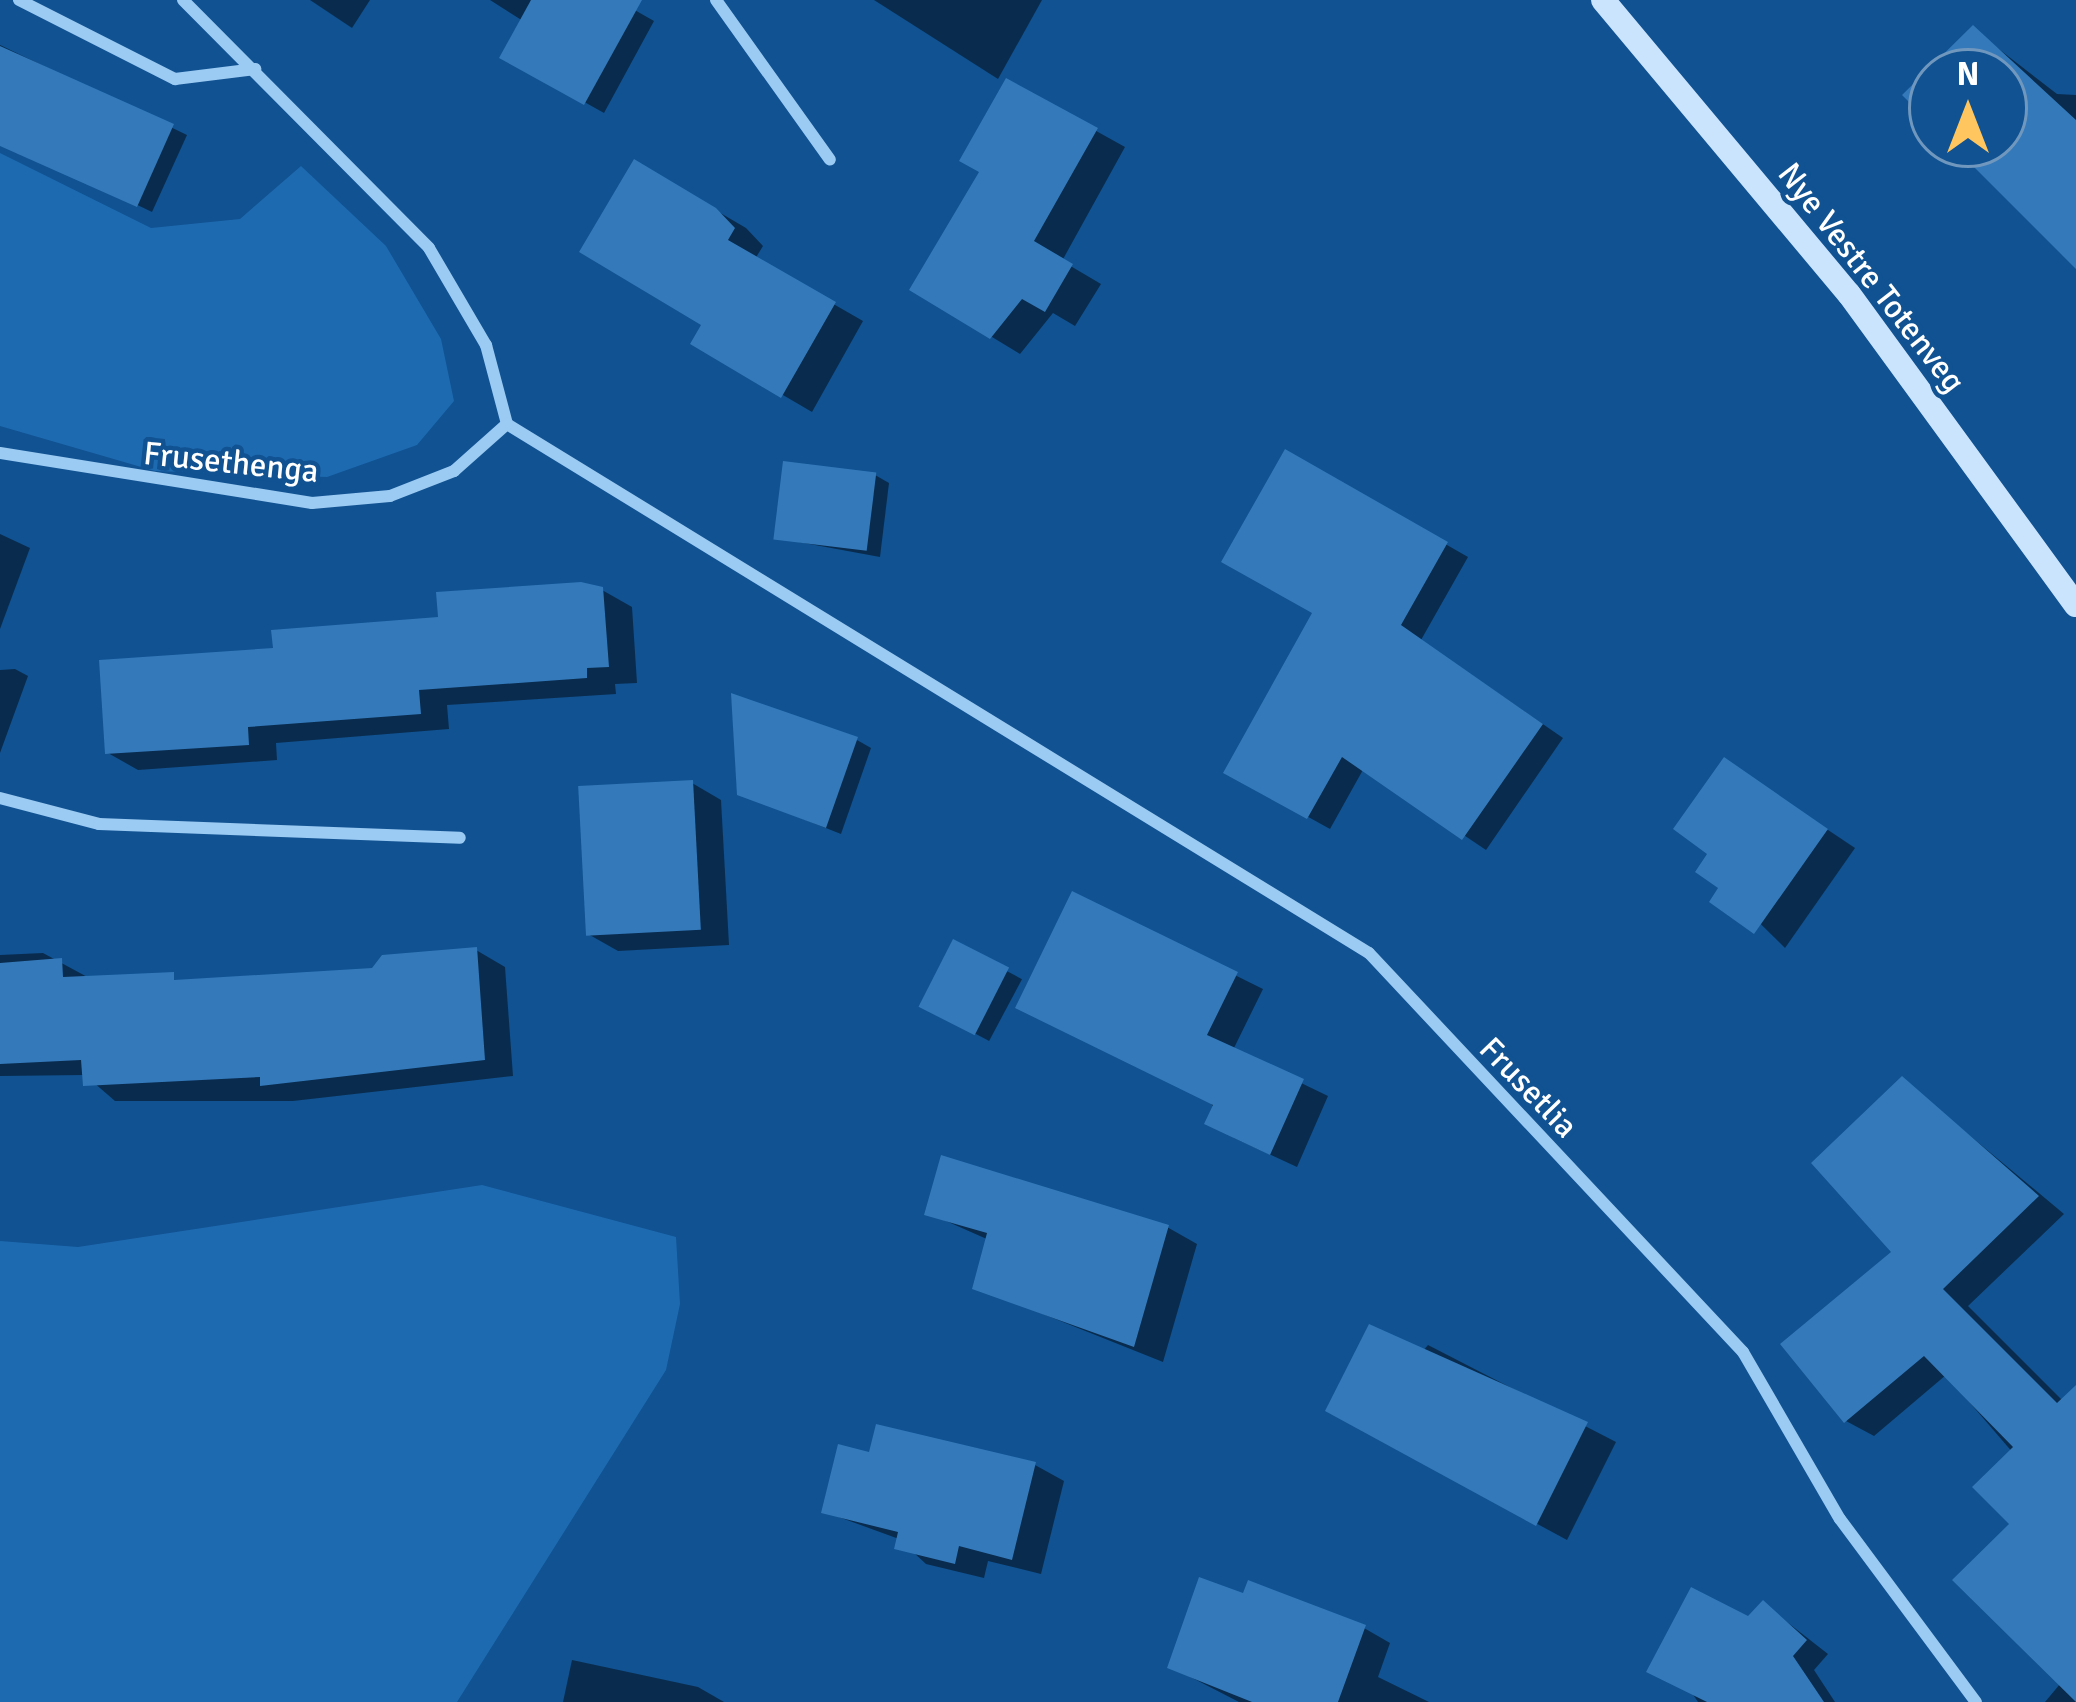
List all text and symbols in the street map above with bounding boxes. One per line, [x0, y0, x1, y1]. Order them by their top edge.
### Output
north arrow [1908, 48, 2028, 168]
text: N [1957, 54, 1979, 95]
street label: Nye Vestre Totenveg [1769, 155, 1973, 401]
street label: Frusethenga [142, 434, 320, 492]
street label: Frusetlia [1471, 1030, 1585, 1146]

